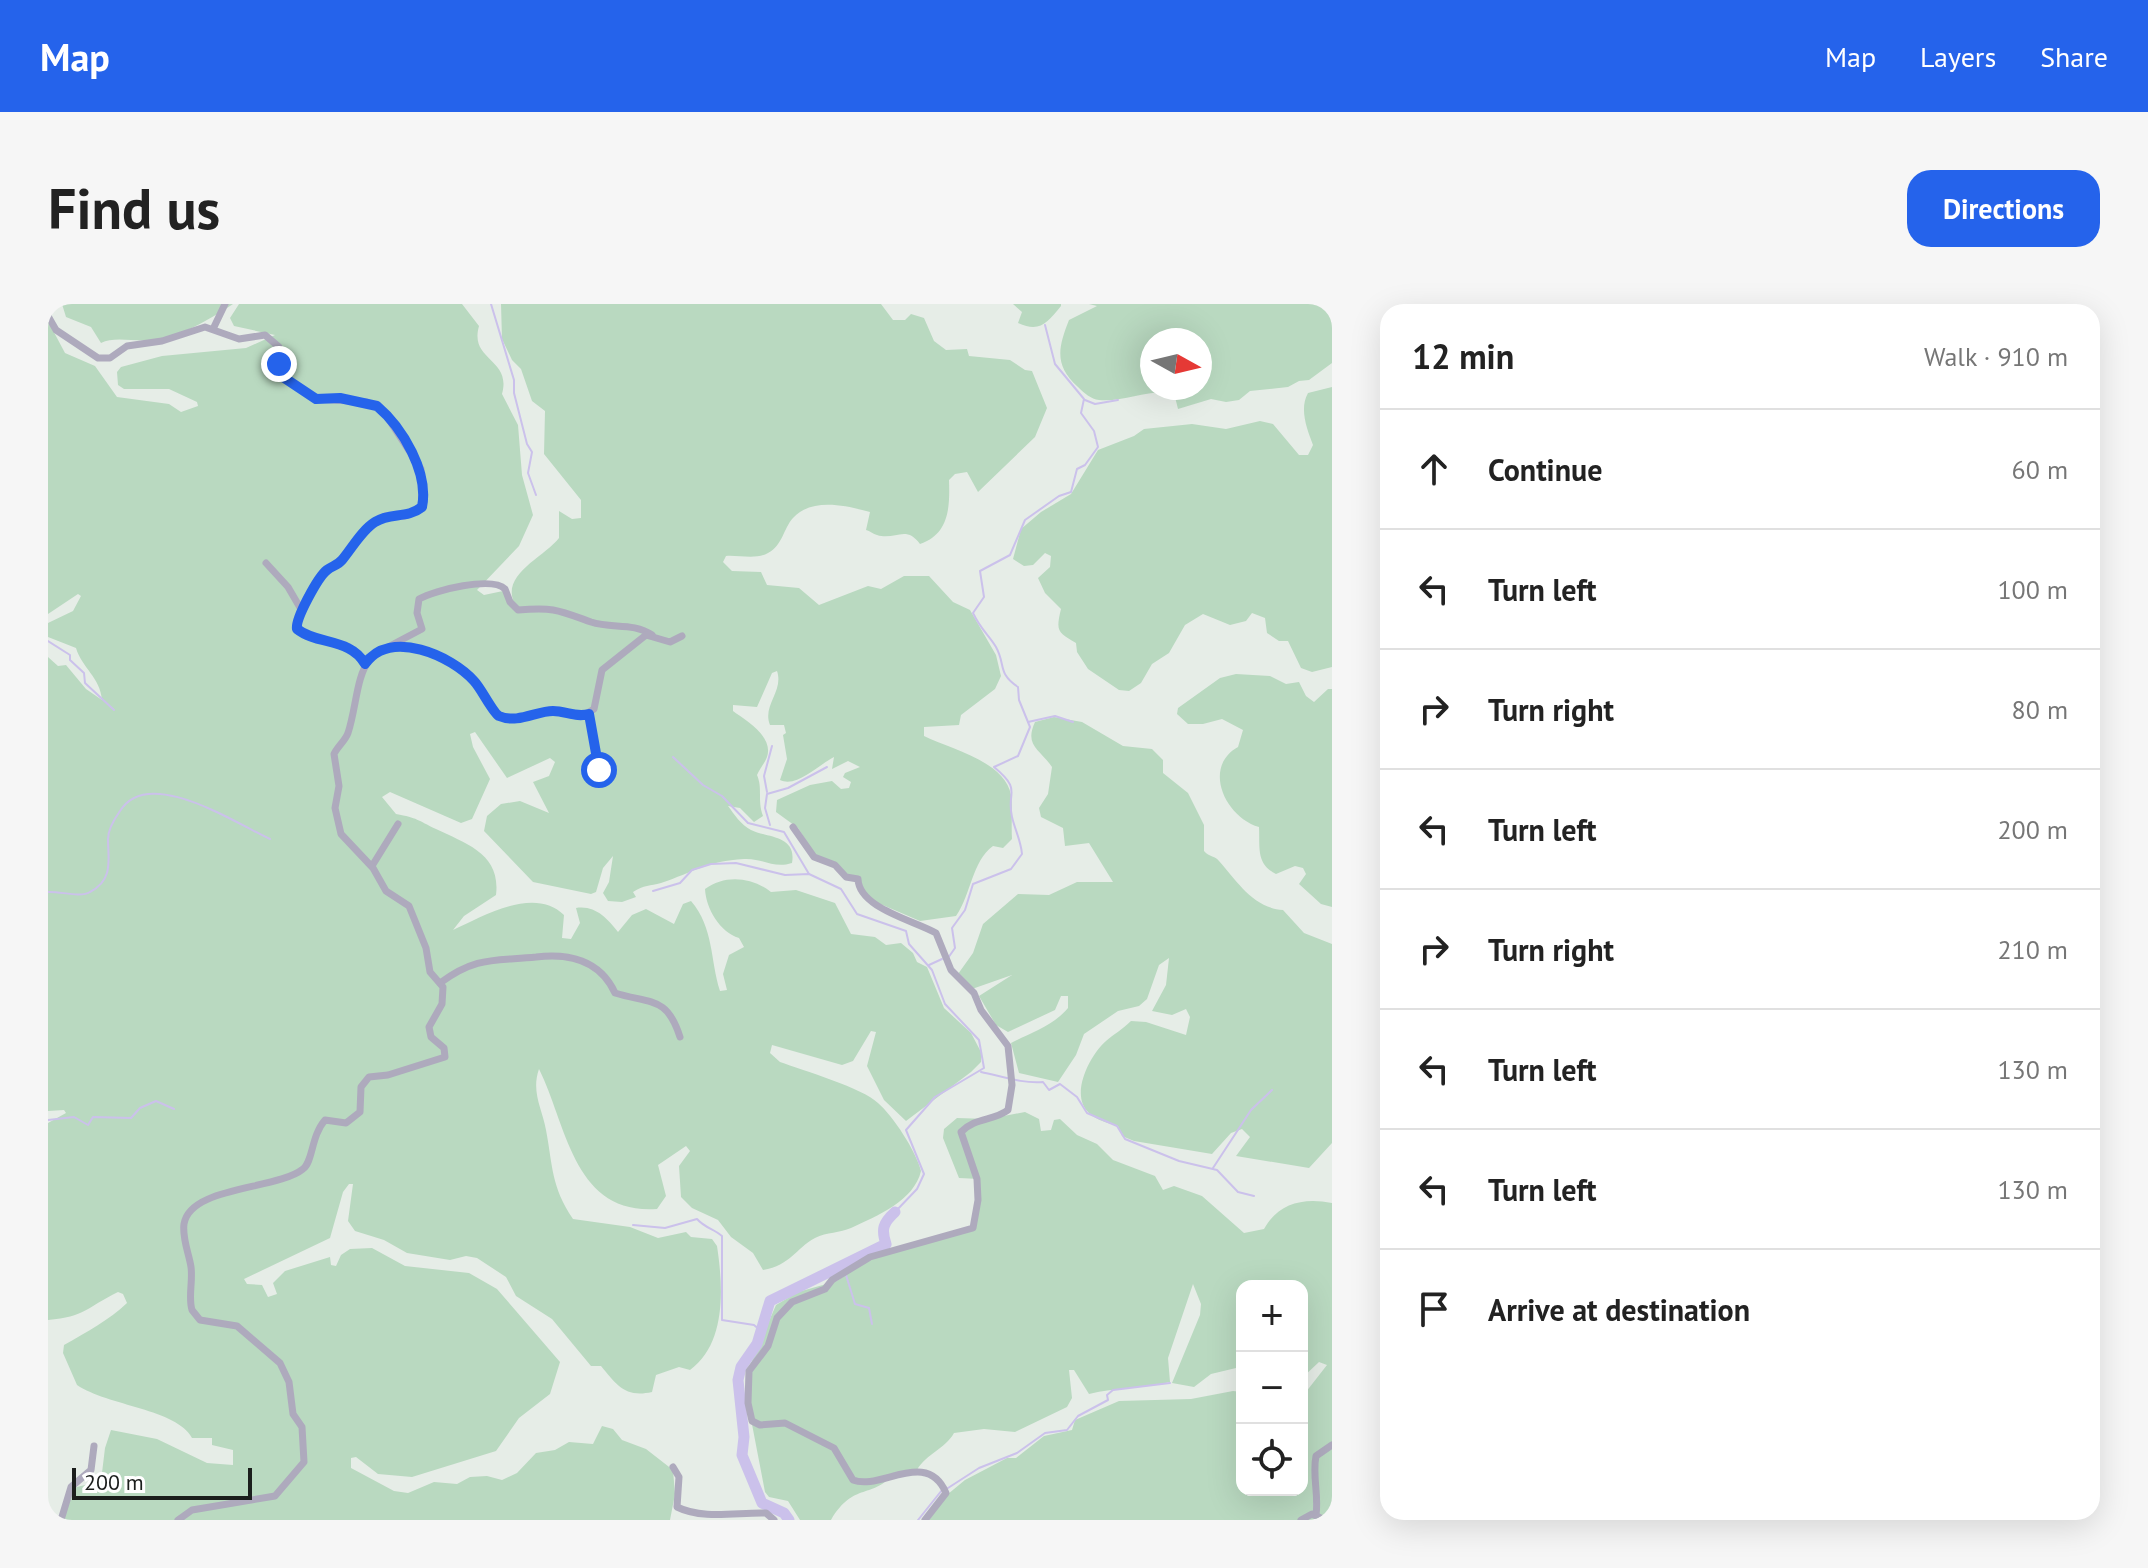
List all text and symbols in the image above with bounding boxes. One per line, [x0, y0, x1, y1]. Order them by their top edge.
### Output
text: Map [40, 32, 110, 81]
text: Map [1825, 38, 1876, 75]
text: Layers [1920, 38, 1996, 75]
text: Share [2040, 38, 2108, 75]
button: Directions [1907, 170, 2100, 247]
text: Find us [48, 172, 220, 244]
north arrow [1140, 328, 1212, 400]
text: 12 min [1412, 334, 1514, 378]
text: Walk · 910 m [1924, 340, 2068, 373]
route end [261, 346, 297, 382]
icon: ahead [1412, 447, 1456, 491]
text: Continue [1488, 450, 1602, 489]
text: 60 m [2012, 453, 2068, 486]
icon: left [1412, 567, 1456, 611]
text: Turn left [1488, 570, 1596, 609]
text: 100 m [1997, 573, 2068, 606]
icon: right [1412, 687, 1456, 731]
text: Turn right [1488, 690, 1614, 729]
text: 80 m [2012, 693, 2068, 726]
route start [581, 752, 617, 788]
icon: left [1412, 807, 1456, 851]
text: Turn left [1488, 810, 1596, 849]
text: 200 m [1997, 813, 2068, 846]
icon: right [1412, 927, 1456, 971]
text: Turn right [1488, 930, 1614, 969]
text: 210 m [1997, 933, 2068, 966]
icon: left [1412, 1047, 1456, 1091]
text: Turn left [1488, 1050, 1596, 1089]
text: 130 m [1997, 1053, 2068, 1086]
icon: left [1412, 1167, 1456, 1211]
text: Turn left [1488, 1170, 1596, 1209]
text: 130 m [1997, 1173, 2068, 1206]
map controls [1236, 1280, 1308, 1496]
button: + [1236, 1280, 1308, 1352]
icon: arrive [1412, 1287, 1456, 1331]
text: Arrive at destination [1488, 1290, 1750, 1329]
button: − [1236, 1352, 1308, 1424]
button: locate [1236, 1424, 1308, 1496]
scale bar [72, 1464, 252, 1500]
text: 200 m [84, 1468, 144, 1496]

